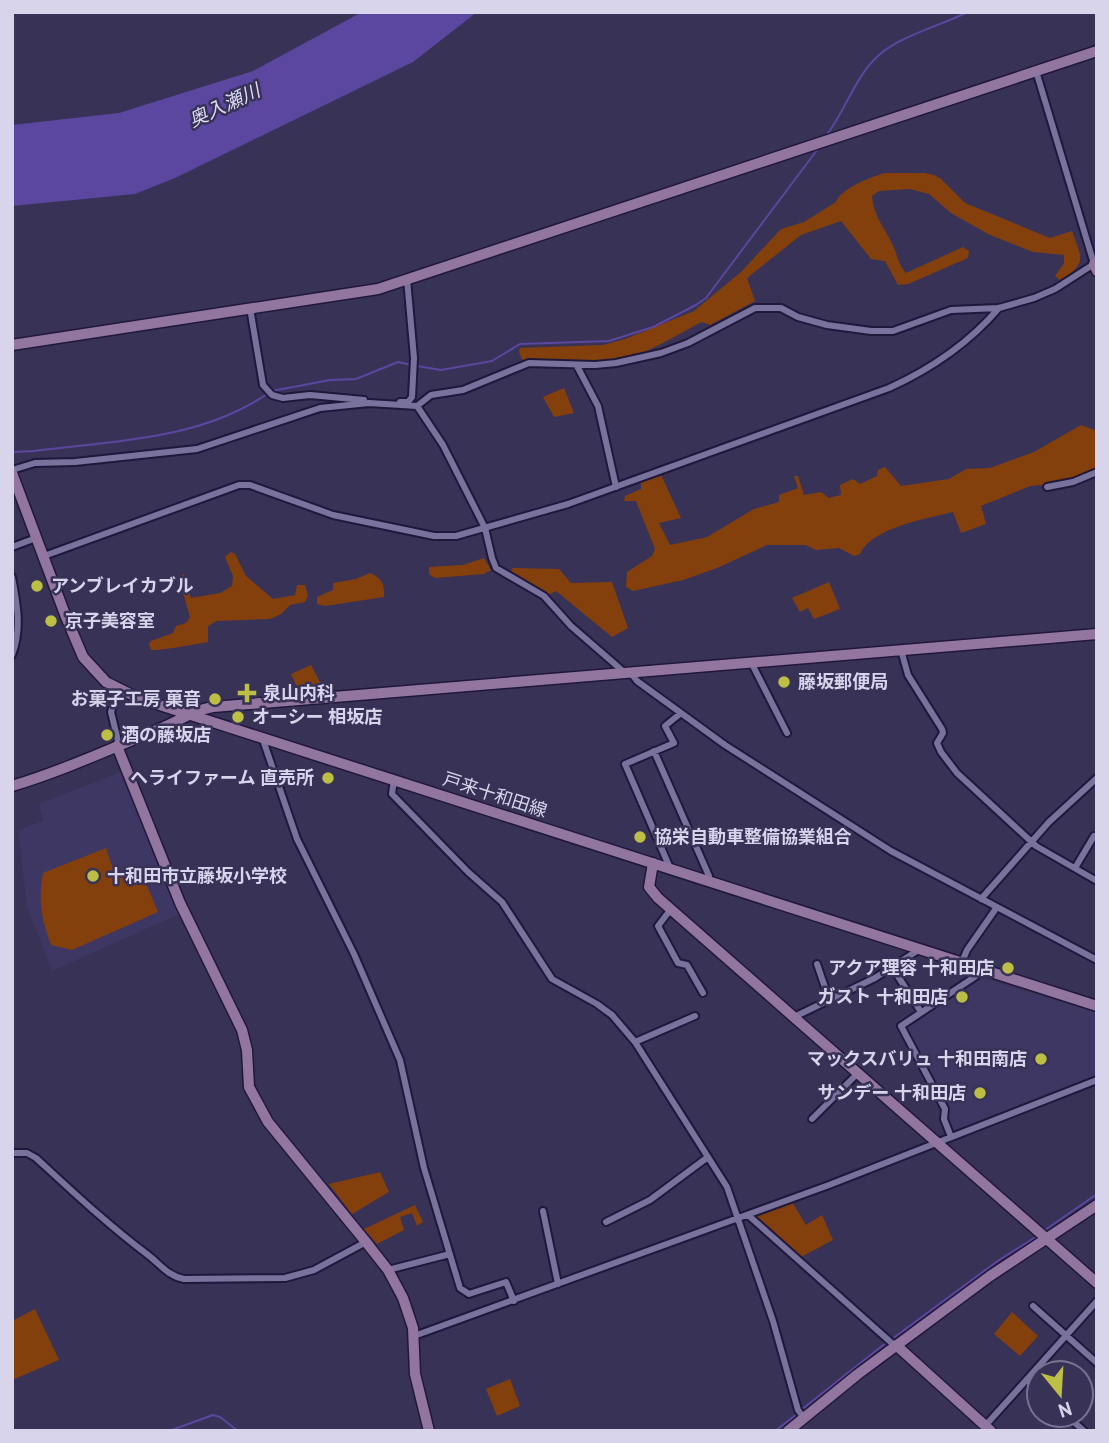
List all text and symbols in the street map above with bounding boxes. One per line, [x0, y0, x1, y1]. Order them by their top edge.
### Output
water label: 奥入瀬川 [184, 77, 265, 132]
place label: アンブレイカブル [51, 574, 194, 597]
marker: アンブレイカブル [29, 578, 45, 594]
place label: 京子美容室 [65, 609, 155, 632]
marker: 京子美容室 [43, 613, 59, 629]
place label: 藤坂郵便局 [798, 670, 888, 693]
marker: 藤坂郵便局 [776, 674, 792, 690]
place label: 泉山内科 [263, 681, 335, 704]
marker: 泉山内科 [237, 683, 257, 703]
place label: お菓子工房 菓音 [70, 687, 201, 710]
marker: お菓子工房 菓音 [207, 691, 223, 707]
place label: オーシー 相坂店 [252, 705, 382, 728]
marker: オーシー 相坂店 [230, 709, 246, 725]
place label: 酒の藤坂店 [121, 723, 211, 746]
marker: 酒の藤坂店 [99, 727, 115, 743]
place label: ヘライファーム 直売所 [130, 766, 314, 789]
street label: 戸来十和田線 [440, 767, 550, 822]
marker: ヘライファーム 直売所 [320, 770, 336, 786]
place label: 協栄自動車整備協業組合 [654, 825, 852, 848]
marker: 協栄自動車整備協業組合 [632, 829, 648, 845]
place label: 十和田市立藤坂小学校 [107, 864, 287, 887]
marker: 十和田市立藤坂小学校 [85, 868, 101, 884]
place label: アクア理容 十和田店 [828, 956, 994, 979]
marker: アクア理容 十和田店 [1000, 960, 1016, 976]
place label: ガスト 十和田店 [817, 985, 948, 1008]
marker: ガスト 十和田店 [954, 989, 970, 1005]
place label: マックスバリュ 十和田南店 [807, 1047, 1027, 1070]
marker: マックスバリュ 十和田南店 [1033, 1051, 1049, 1067]
place label: サンデー 十和田店 [817, 1081, 966, 1104]
marker: サンデー 十和田店 [972, 1085, 988, 1101]
north arrow [1025, 1359, 1095, 1429]
text: N [1056, 1397, 1075, 1424]

